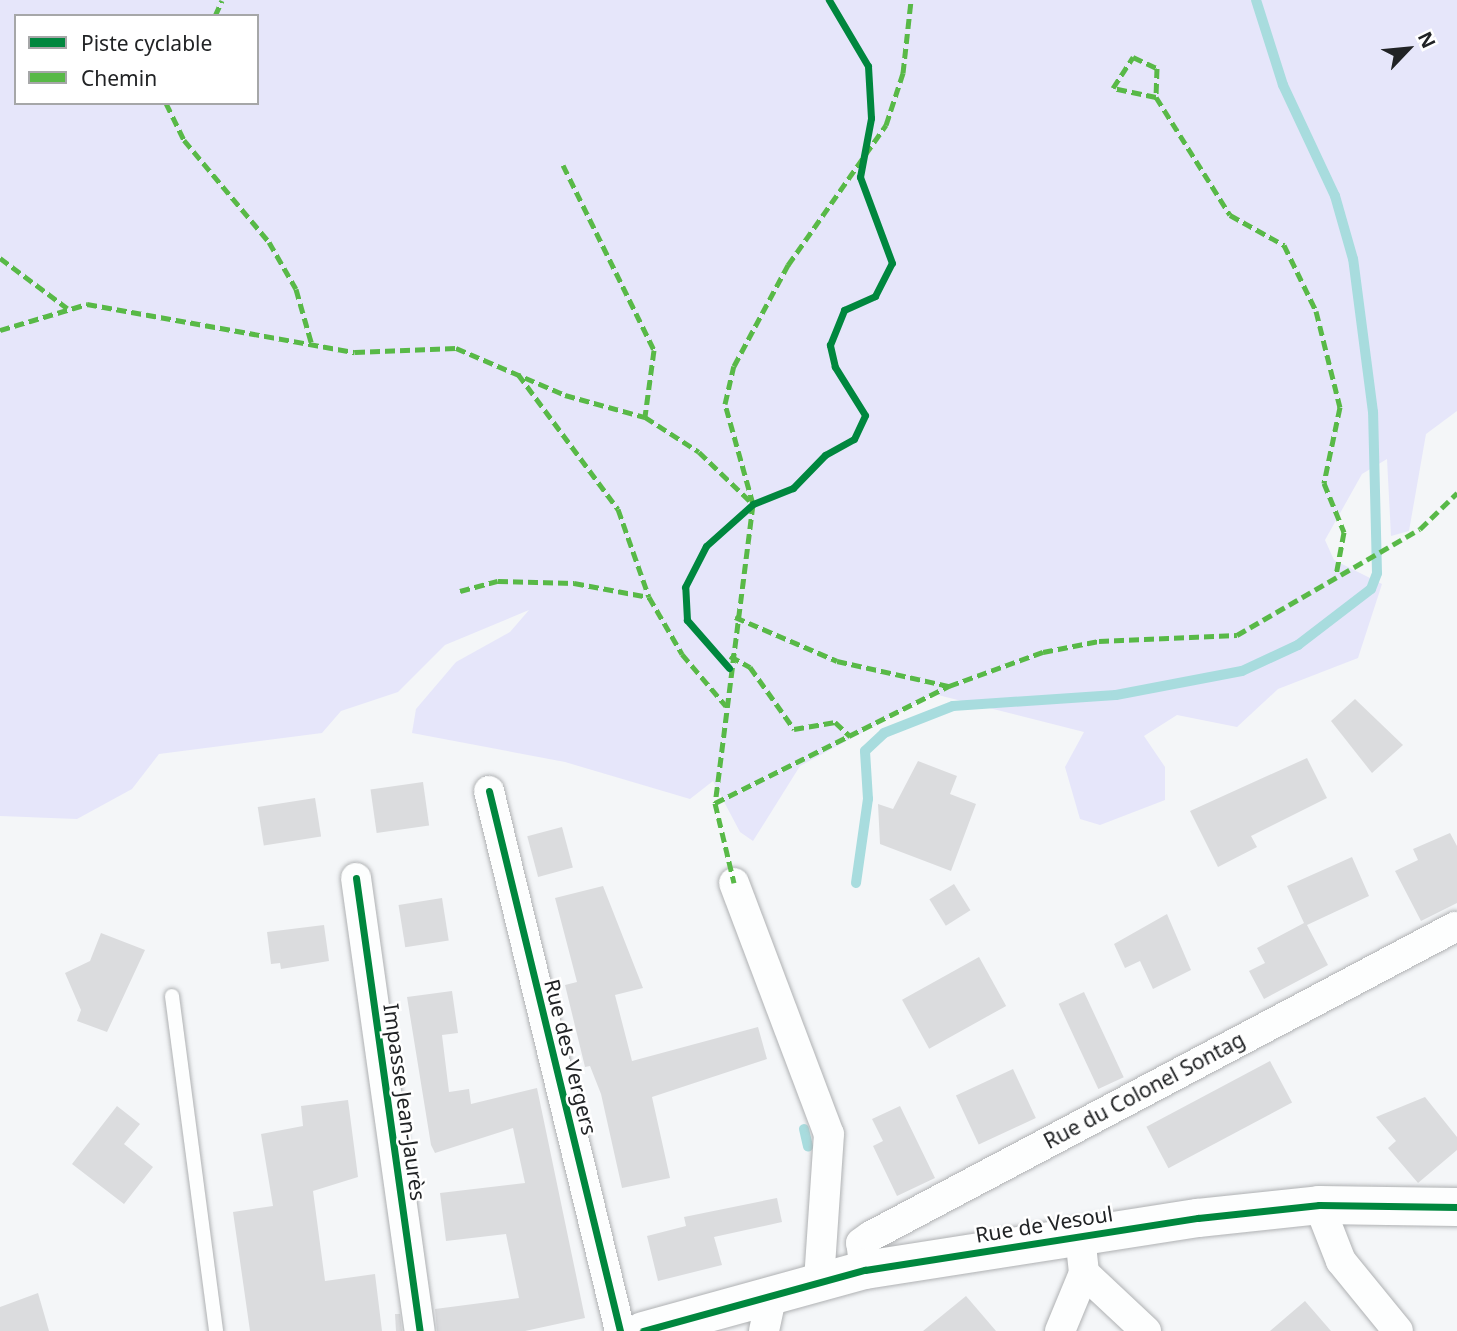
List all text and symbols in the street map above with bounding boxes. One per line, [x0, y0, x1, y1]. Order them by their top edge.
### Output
legend [14, 14, 259, 105]
north arrow [1373, 14, 1443, 84]
text: N [1412, 27, 1442, 52]
text: Piste cyclable [81, 29, 212, 57]
text: Chemin [81, 64, 157, 92]
street label: Rue des Vergers [539, 977, 603, 1137]
street label: Impasse Jean-Jaurès [379, 1002, 431, 1202]
street label: Rue du Colonel Sontag [1039, 1026, 1249, 1154]
street label: Rue de Vesoul [974, 1201, 1114, 1247]

